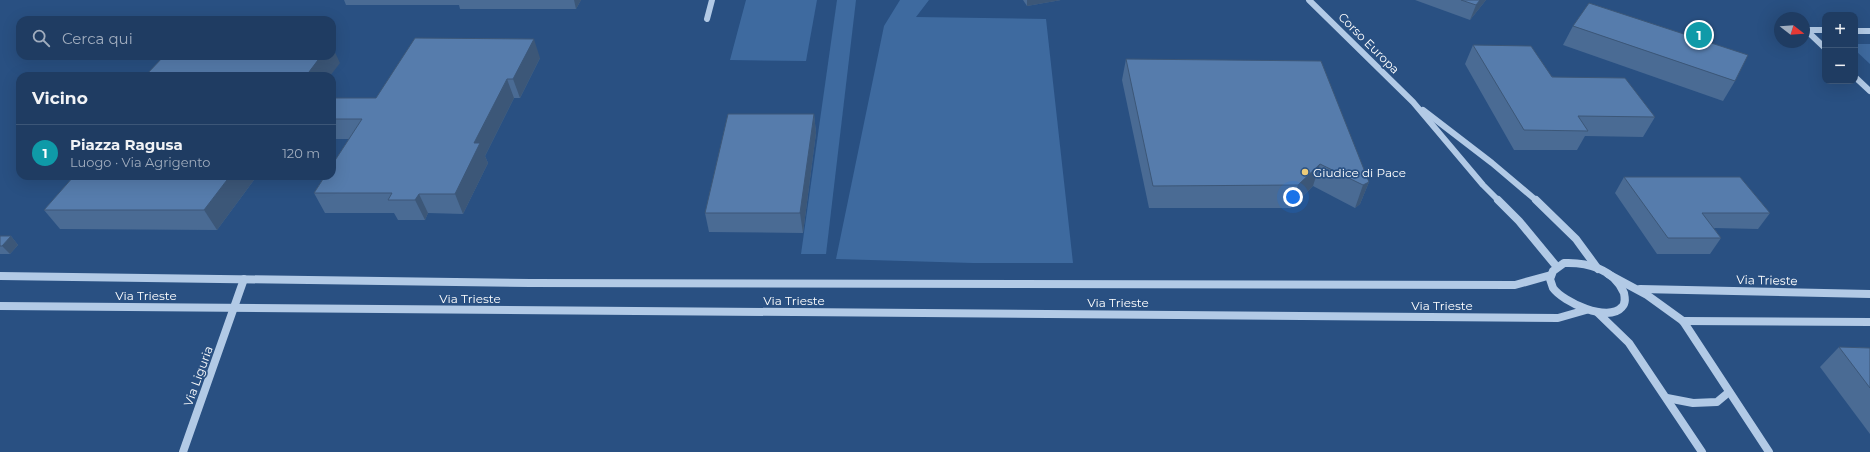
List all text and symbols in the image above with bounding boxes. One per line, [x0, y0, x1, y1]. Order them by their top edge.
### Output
street label: Corso Europa [1335, 9, 1403, 77]
north arrow [1774, 12, 1810, 48]
map controls [1822, 12, 1858, 84]
button: + [1822, 12, 1858, 48]
search box [16, 16, 336, 60]
pin: 1 [1686, 20, 1712, 50]
icon: search [30, 27, 52, 49]
text: Cerca qui [62, 29, 133, 48]
button: − [1822, 48, 1858, 84]
text: Vicino [32, 88, 88, 108]
text: Piazza Ragusa [70, 135, 183, 154]
text: 1 [42, 145, 48, 161]
text: 120 m [282, 145, 320, 161]
text: Luogo · Via Agrigento [70, 154, 211, 170]
place label: Giudice di Pace [1313, 165, 1406, 180]
marker: Giudice di Pace [1300, 167, 1310, 177]
your location [1283, 187, 1303, 207]
street label: Via Trieste [1736, 272, 1798, 288]
street label: Via Trieste [115, 288, 177, 303]
street label: Via Trieste [439, 291, 501, 306]
street label: Via Trieste [763, 293, 825, 308]
street label: Via Trieste [1087, 295, 1149, 310]
street label: Via Trieste [1411, 298, 1473, 313]
street label: Via Liguria [180, 344, 216, 408]

